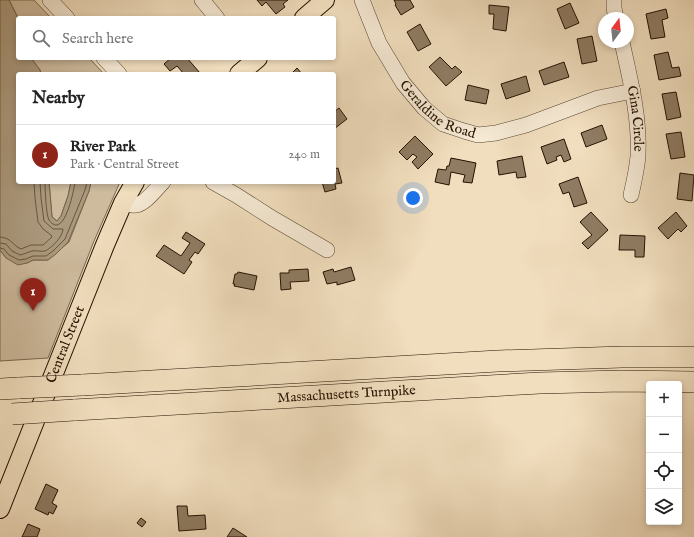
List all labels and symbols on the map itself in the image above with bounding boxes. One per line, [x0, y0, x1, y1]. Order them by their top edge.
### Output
north arrow [598, 12, 634, 48]
street label: Geraldine Road [395, 76, 478, 143]
street label: Gina Circle [623, 84, 647, 152]
your location [403, 188, 423, 208]
pin: 1 [20, 278, 46, 311]
street label: Central Street [42, 303, 89, 386]
street label: Massachusetts Turnpike [277, 381, 417, 407]

